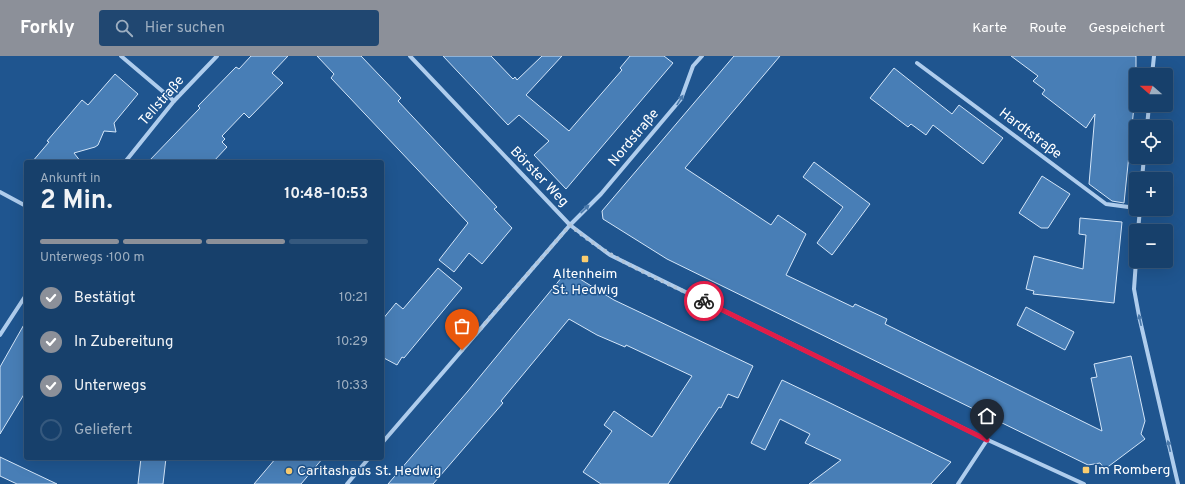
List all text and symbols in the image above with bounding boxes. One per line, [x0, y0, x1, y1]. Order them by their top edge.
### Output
search box [99, 10, 379, 46]
text: Forkly [20, 16, 75, 40]
icon: search [113, 17, 135, 39]
text: Hier suchen [145, 19, 225, 38]
text: Karte [972, 20, 1007, 37]
text: Route [1029, 20, 1066, 37]
text: Gespeichert [1088, 20, 1165, 37]
north arrow [1129, 68, 1173, 112]
map controls [1129, 68, 1173, 268]
street label: Tellstraße [136, 73, 188, 129]
one-way arrow [676, 94, 683, 105]
street label: Hardtstraße [995, 105, 1065, 163]
street label: Nordstraße [605, 106, 663, 170]
button: locate [1129, 120, 1173, 164]
street label: Börster Weg [506, 143, 572, 211]
text: Ankunft in [40, 171, 101, 187]
button: + [1129, 172, 1173, 216]
text: 2 Min. [40, 185, 113, 218]
text: 10:48–10:53 [284, 185, 368, 204]
one-way arrow [580, 204, 590, 214]
button: − [1129, 224, 1173, 268]
text: Unterwegs · 100 m [40, 250, 145, 266]
marker: Altenheim St. Hedwig [580, 254, 590, 264]
place label: Altenheim St. Hedwig [552, 266, 618, 299]
courier [684, 281, 724, 321]
icon: check [40, 287, 62, 309]
text: Bestätigt [74, 289, 136, 308]
text: 10:21 [339, 290, 368, 306]
icon: bike [693, 290, 715, 312]
pin [445, 309, 479, 350]
one-way arrow [1136, 313, 1142, 326]
icon: bag [451, 315, 473, 337]
icon: check [40, 331, 62, 353]
text: In Zubereitung [74, 333, 174, 352]
text: 10:29 [336, 334, 368, 350]
icon: check [40, 375, 62, 397]
text: Unterwegs [74, 377, 147, 396]
text: 10:33 [336, 378, 368, 394]
pin [970, 399, 1004, 440]
icon: home [976, 405, 998, 427]
text: Geliefert [74, 421, 132, 440]
one-way arrow [1166, 440, 1172, 452]
place label: Im Romberg [1094, 462, 1170, 479]
place label: Caritashaus St. Hedwig [297, 463, 441, 480]
marker: Im Romberg [1081, 465, 1091, 475]
marker: Caritashaus St. Hedwig [284, 466, 294, 476]

